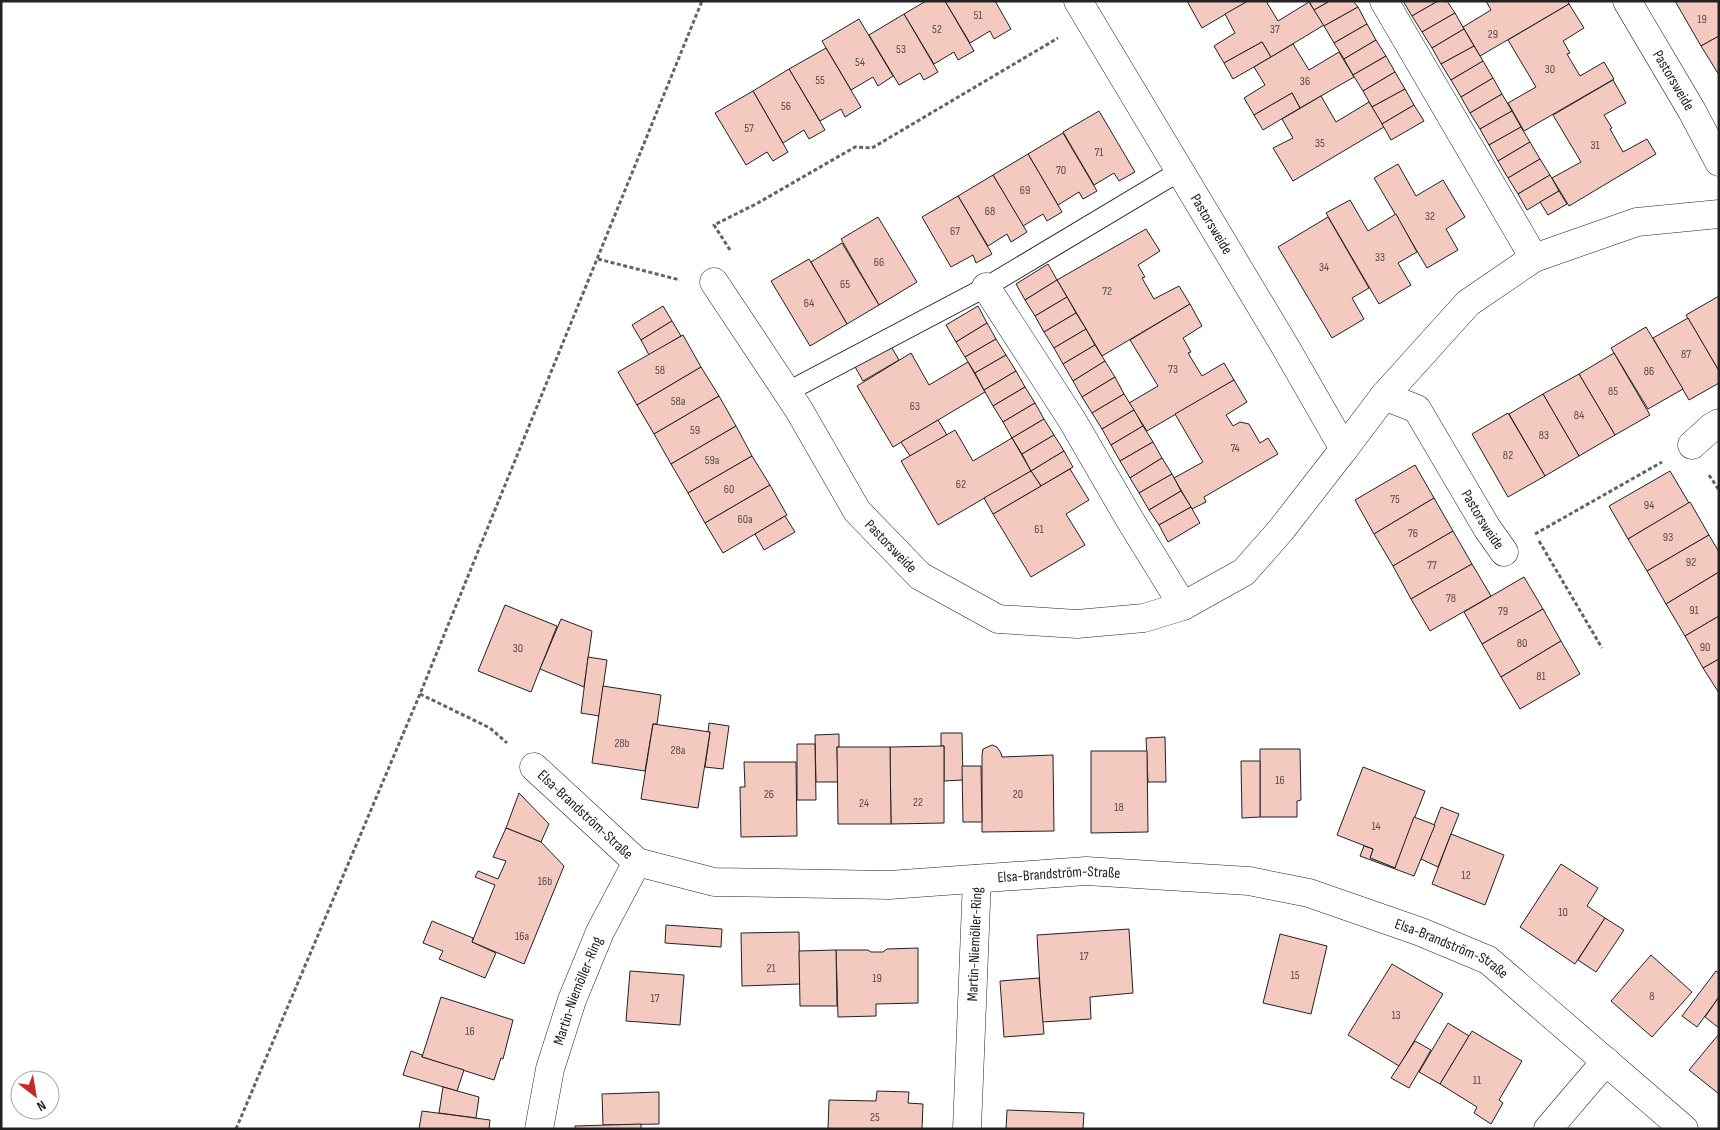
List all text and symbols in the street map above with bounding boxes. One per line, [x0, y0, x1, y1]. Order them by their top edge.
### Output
house number: 51 [973, 8, 983, 23]
house number: 19 [1697, 12, 1707, 27]
house number: 52 [932, 22, 942, 37]
house number: 37 [1270, 22, 1280, 37]
house number: 29 [1488, 27, 1498, 42]
house number: 53 [896, 42, 906, 57]
street label: Pastorsweide [1649, 47, 1699, 114]
house number: 54 [855, 55, 865, 70]
house number: 30 [1545, 62, 1555, 77]
house number: 55 [815, 73, 825, 88]
house number: 36 [1300, 74, 1310, 89]
house number: 56 [781, 99, 791, 114]
house number: 57 [744, 121, 754, 136]
house number: 35 [1315, 136, 1325, 151]
house number: 31 [1590, 138, 1600, 153]
house number: 71 [1094, 145, 1104, 160]
house number: 70 [1056, 163, 1066, 178]
house number: 69 [1020, 183, 1030, 198]
street label: Pastorsweide [1186, 190, 1237, 258]
house number: 68 [985, 204, 995, 219]
house number: 32 [1425, 209, 1435, 224]
house number: 67 [950, 224, 960, 239]
house number: 33 [1375, 250, 1385, 265]
house number: 66 [874, 255, 884, 270]
house number: 34 [1319, 260, 1329, 275]
house number: 65 [840, 277, 850, 292]
house number: 72 [1102, 284, 1112, 299]
house number: 64 [804, 296, 814, 311]
house number: 87 [1681, 347, 1691, 362]
house number: 73 [1168, 362, 1178, 377]
house number: 58 [655, 363, 665, 378]
house number: 86 [1644, 364, 1654, 379]
house number: 85 [1608, 384, 1618, 399]
house number: 58a [671, 394, 686, 409]
house number: 63 [910, 399, 920, 414]
house number: 84 [1574, 408, 1584, 423]
house number: 59 [690, 423, 700, 438]
house number: 83 [1539, 428, 1549, 443]
house number: 74 [1230, 441, 1240, 456]
house number: 82 [1503, 448, 1513, 463]
house number: 59a [705, 453, 720, 468]
house number: 62 [956, 477, 966, 492]
house number: 60 [724, 482, 734, 497]
street label: Pastorsweide [1457, 486, 1509, 553]
house number: 75 [1390, 492, 1400, 507]
house number: 94 [1644, 498, 1654, 513]
house number: 60a [737, 512, 753, 527]
street label: Pastorsweide [861, 515, 921, 577]
house number: 61 [1034, 522, 1045, 537]
house number: 76 [1408, 526, 1418, 541]
house number: 93 [1663, 530, 1673, 545]
house number: 92 [1686, 555, 1696, 570]
house number: 77 [1427, 558, 1437, 573]
house number: 78 [1446, 591, 1456, 606]
house number: 91 [1689, 603, 1700, 618]
house number: 79 [1498, 604, 1508, 619]
house number: 80 [1517, 636, 1527, 651]
house number: 90 [1700, 640, 1710, 655]
house number: 30 [513, 641, 523, 656]
house number: 81 [1536, 669, 1547, 684]
house number: 28b [614, 736, 630, 751]
house number: 28a [671, 743, 686, 758]
street label: Elsa-Brandström-Straße [534, 766, 637, 863]
house number: 16 [1275, 773, 1285, 788]
house number: 26 [764, 787, 774, 802]
house number: 20 [1013, 787, 1023, 802]
house number: 22 [913, 795, 923, 810]
house number: 24 [859, 796, 869, 811]
house number: 18 [1114, 800, 1124, 815]
house number: 14 [1371, 819, 1381, 834]
street label: Elsa-Brandström-Straße [997, 861, 1121, 887]
house number: 12 [1461, 868, 1471, 883]
house number: 16b [538, 874, 552, 889]
street label: Martin-Niemöller-Ring [963, 887, 986, 1002]
house number: 10 [1558, 905, 1568, 920]
street label: Elsa-Brandström-Straße [1392, 914, 1512, 983]
house number: 16a [515, 929, 529, 944]
street label: Martin-Niemöller-Ring [549, 934, 607, 1047]
house number: 17 [1080, 949, 1089, 964]
house number: 21 [766, 961, 776, 976]
house number: 15 [1290, 968, 1300, 983]
house number: 19 [872, 971, 882, 986]
house number: 8 [1649, 989, 1655, 1004]
house number: 17 [651, 991, 660, 1006]
house number: 13 [1391, 1008, 1401, 1023]
house number: 16 [465, 1024, 475, 1039]
north arrow [10, 1070, 60, 1120]
house number: 11 [1473, 1073, 1482, 1088]
text: N [34, 1097, 49, 1115]
house number: 25 [870, 1110, 880, 1125]

